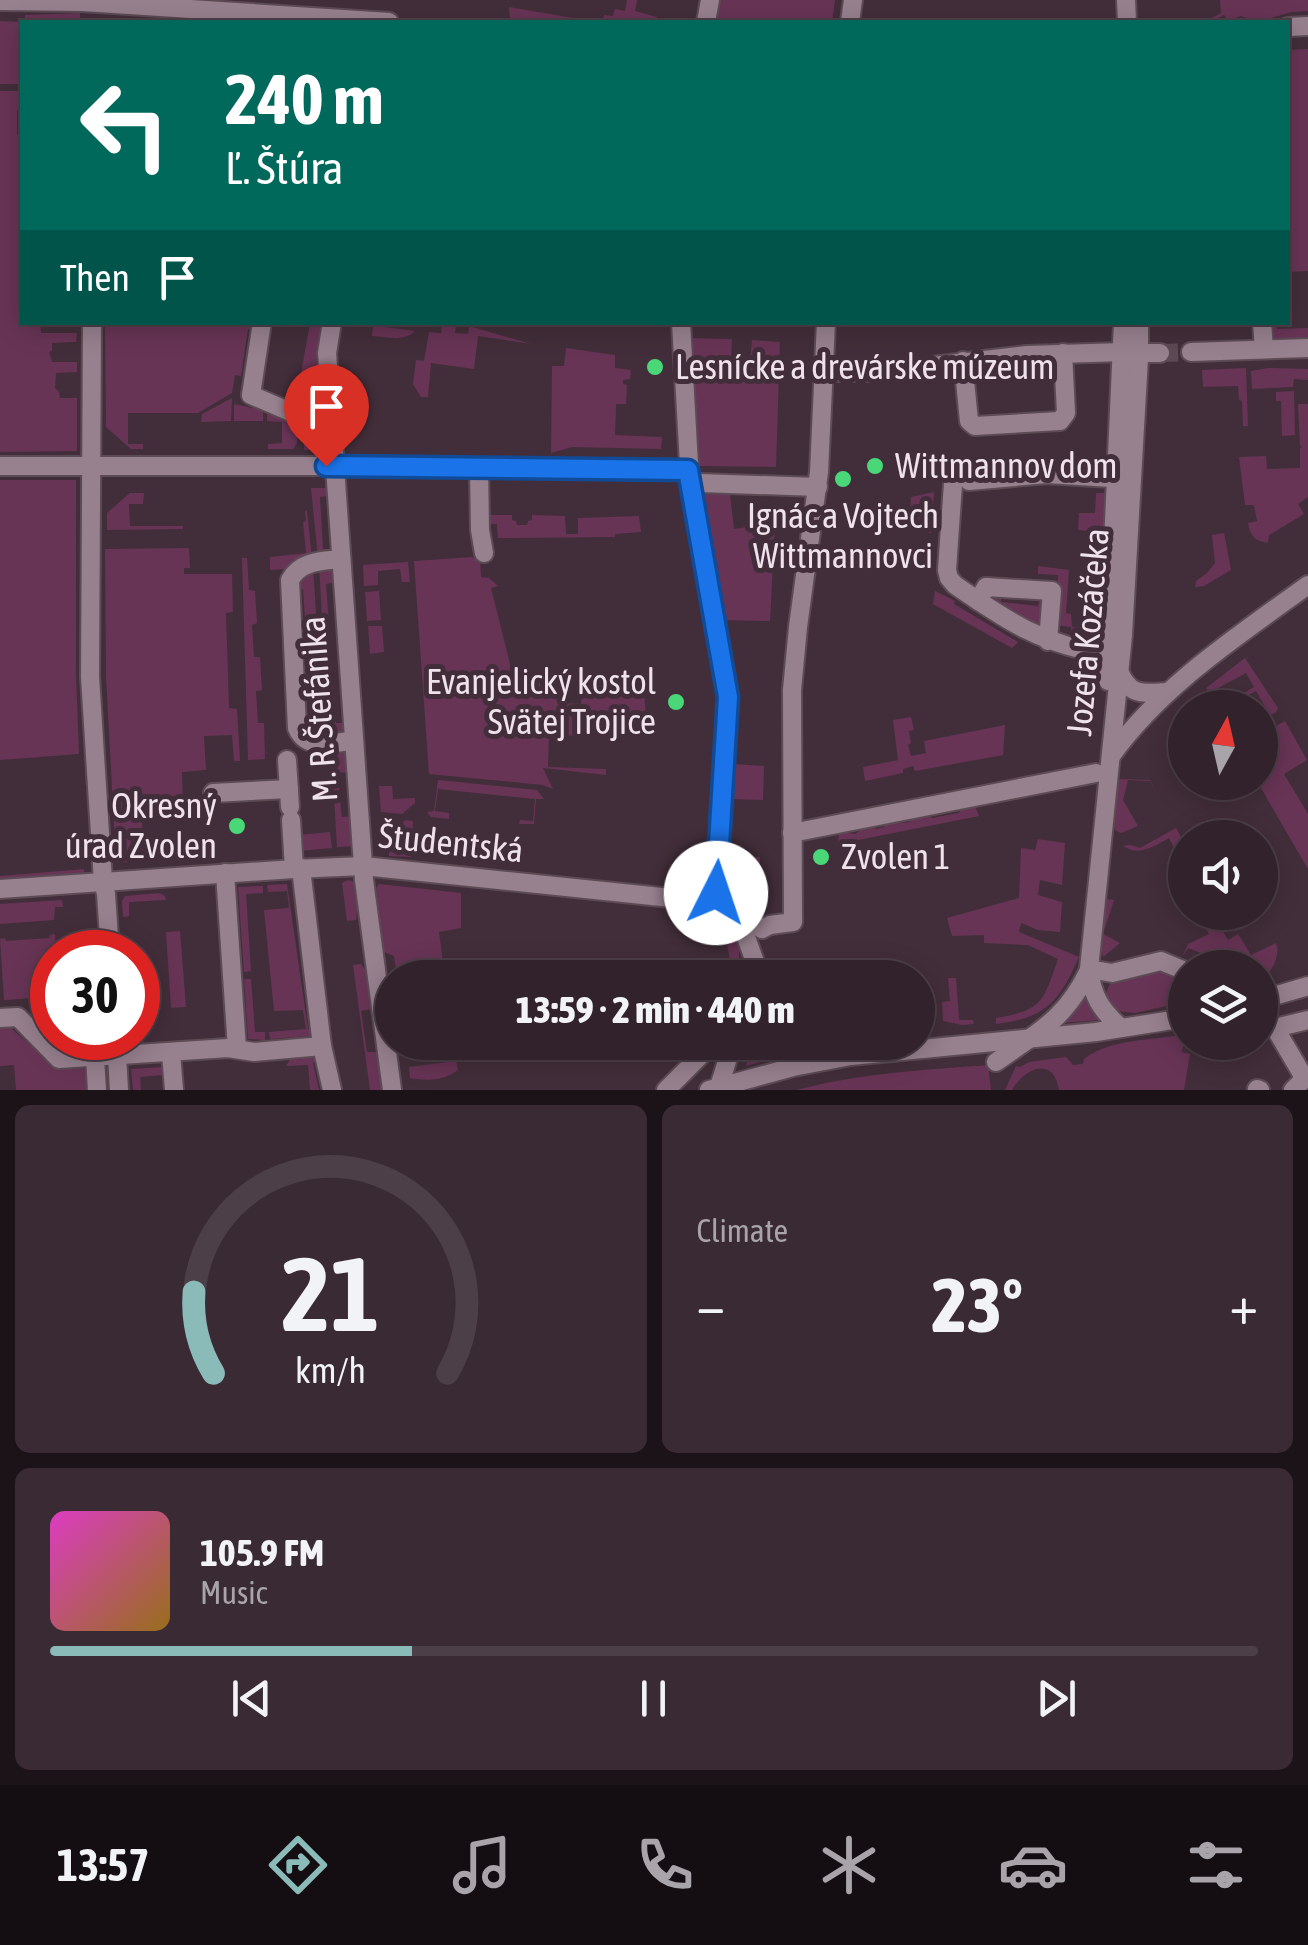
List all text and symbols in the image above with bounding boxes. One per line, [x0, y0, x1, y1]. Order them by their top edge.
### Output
text: 240 m [225, 59, 384, 139]
icon: left [60, 60, 190, 190]
text: Ľ. Štúra [225, 142, 344, 194]
icon: arrive [150, 250, 205, 305]
text: Then [60, 256, 130, 299]
place label: Lesnícke a drevárske múzeum [675, 346, 1054, 386]
marker: Lesnícke a drevárske múzeum [644, 356, 666, 378]
pin [284, 364, 369, 467]
icon: arrive [299, 379, 354, 434]
place label: Wittmannov dom [895, 445, 1118, 485]
marker: Wittmannov dom [864, 455, 886, 477]
marker: Ignác a Vojtech Wittmannovci [832, 468, 854, 490]
place label: Ignác a Vojtech Wittmannovci [747, 495, 939, 575]
street label: Jozefa Kozáčeka [1058, 527, 1116, 737]
street label: M. R. Štefánika [292, 615, 344, 803]
place label: Evanjelický kostol Svätej Trojice [426, 661, 656, 741]
north arrow [1168, 690, 1278, 800]
map controls [1168, 690, 1278, 1060]
marker: Evanjelický kostol Svätej Trojice [665, 691, 687, 713]
place label: Okresný úrad Zvolen [65, 785, 217, 865]
marker: Okresný úrad Zvolen [226, 815, 248, 837]
street label: Študentská [377, 815, 525, 869]
button: sound [1168, 820, 1278, 930]
place label: Zvolen 1 [841, 836, 950, 876]
position arrow [664, 841, 768, 945]
marker: Zvolen 1 [810, 846, 832, 868]
speed limit sign: 30 [30, 930, 160, 1060]
button: layers [1168, 950, 1278, 1060]
text: 13:59 · 2 min · 440 m [515, 988, 795, 1031]
text: Climate [697, 1212, 788, 1249]
text: 21 [282, 1234, 380, 1353]
text: 23° [932, 1262, 1023, 1348]
text: − [697, 1273, 725, 1336]
text: + [1229, 1273, 1258, 1336]
text: km/h [295, 1350, 366, 1391]
text: 105.9 FM [200, 1531, 324, 1574]
text: Music [200, 1574, 267, 1611]
icon: previous [224, 1671, 279, 1726]
icon: pause [626, 1671, 681, 1726]
icon: next [1029, 1671, 1084, 1726]
icon: directions [263, 1830, 333, 1900]
icon: music [447, 1830, 517, 1900]
icon: phone [630, 1830, 700, 1900]
icon: climate [814, 1830, 884, 1900]
icon: car [998, 1830, 1068, 1900]
icon: filters [1181, 1830, 1251, 1900]
text: 13:57 [57, 1839, 149, 1891]

